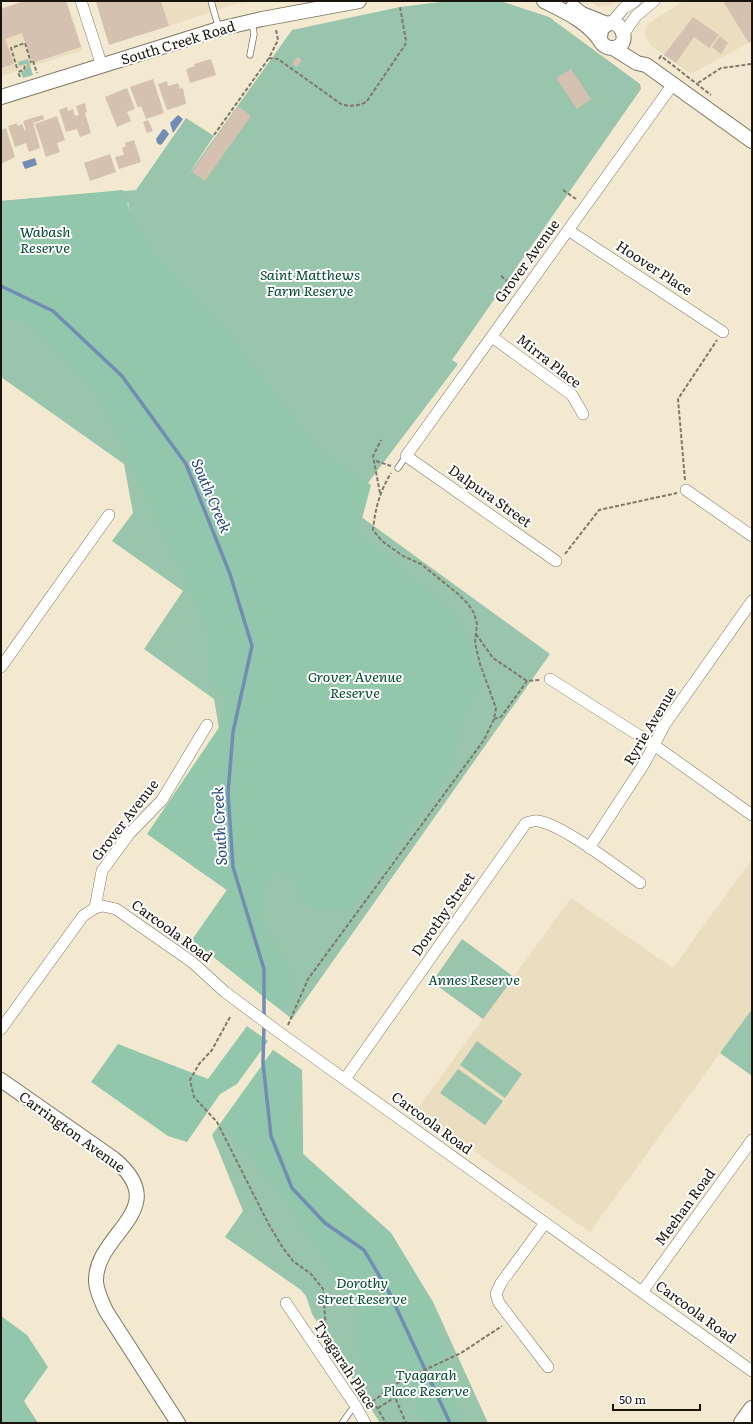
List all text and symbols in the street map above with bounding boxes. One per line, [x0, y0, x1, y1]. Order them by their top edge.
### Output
street label: South Creek Road [118, 15, 238, 69]
street label: Grover Avenue [489, 215, 563, 306]
park label: Wabash Reserve [20, 221, 71, 257]
street label: Hoover Place [613, 235, 696, 299]
park label: Saint Matthews Farm Reserve [260, 264, 360, 300]
street label: Mirra Place [513, 329, 586, 392]
water label: South Creek [186, 455, 239, 537]
street label: Dalpura Street [445, 459, 536, 531]
park label: Grover Avenue Reserve [308, 666, 403, 702]
street label: Ryrie Avenue [618, 683, 680, 768]
street label: Grover Avenue [86, 774, 162, 864]
water label: South Creek [205, 785, 232, 866]
street label: Dorothy Street [406, 867, 479, 959]
street label: Carcoola Road [128, 894, 218, 967]
park label: Annes Reserve [428, 969, 520, 989]
street label: Carrington Avenue [15, 1086, 130, 1177]
street label: Carcoola Road [388, 1086, 478, 1159]
street label: Meehan Road [649, 1163, 719, 1249]
park label: Dorothy Street Reserve [317, 1272, 407, 1308]
street label: Carcoola Road [652, 1275, 742, 1348]
street label: Tyagarah Place [310, 1316, 382, 1413]
park label: Tyagarah Place Reserve [383, 1364, 469, 1400]
scale bar [613, 1386, 700, 1412]
text: 50 m [619, 1390, 646, 1408]

